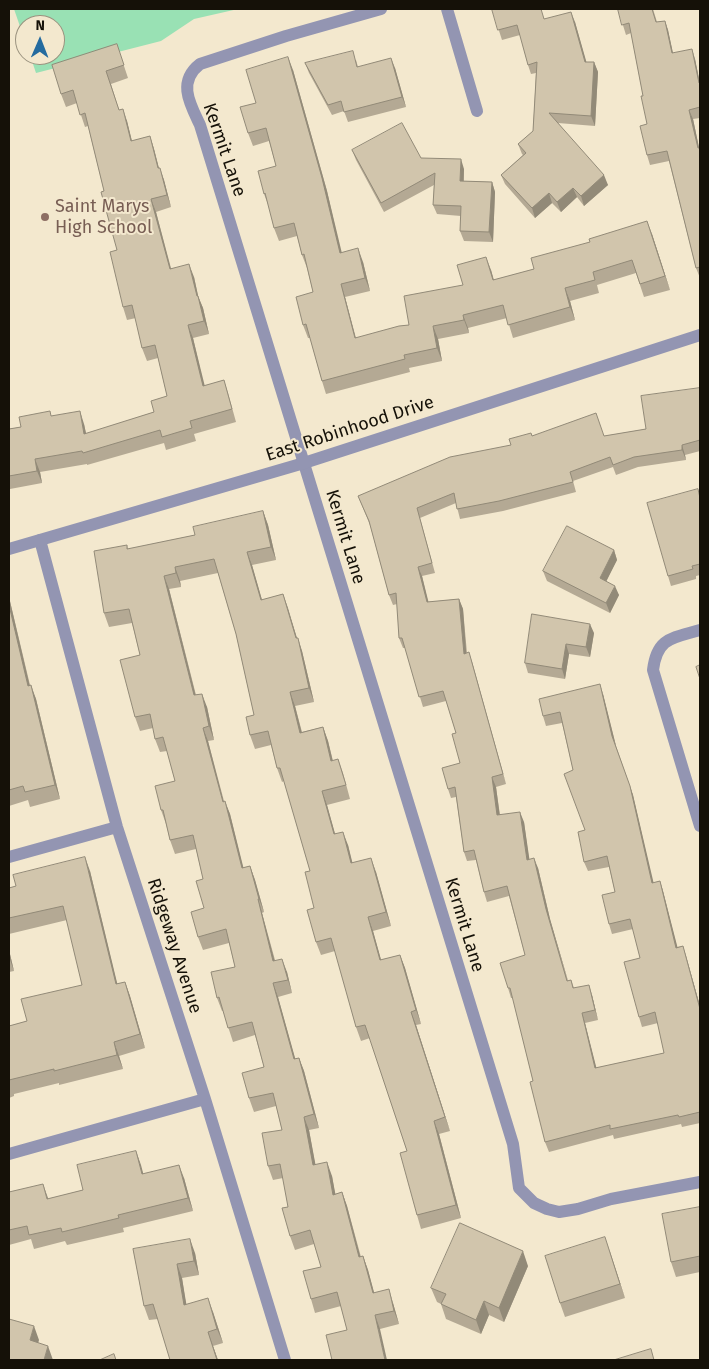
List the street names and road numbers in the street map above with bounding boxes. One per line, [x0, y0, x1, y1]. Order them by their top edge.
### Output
street label: Kermit Lane [198, 100, 250, 200]
street label: East Robinhood Drive [263, 392, 437, 466]
street label: Kermit Lane [320, 487, 370, 587]
street label: Kermit Lane [439, 875, 489, 975]
street label: Ridgeway Avenue [142, 876, 206, 1016]

